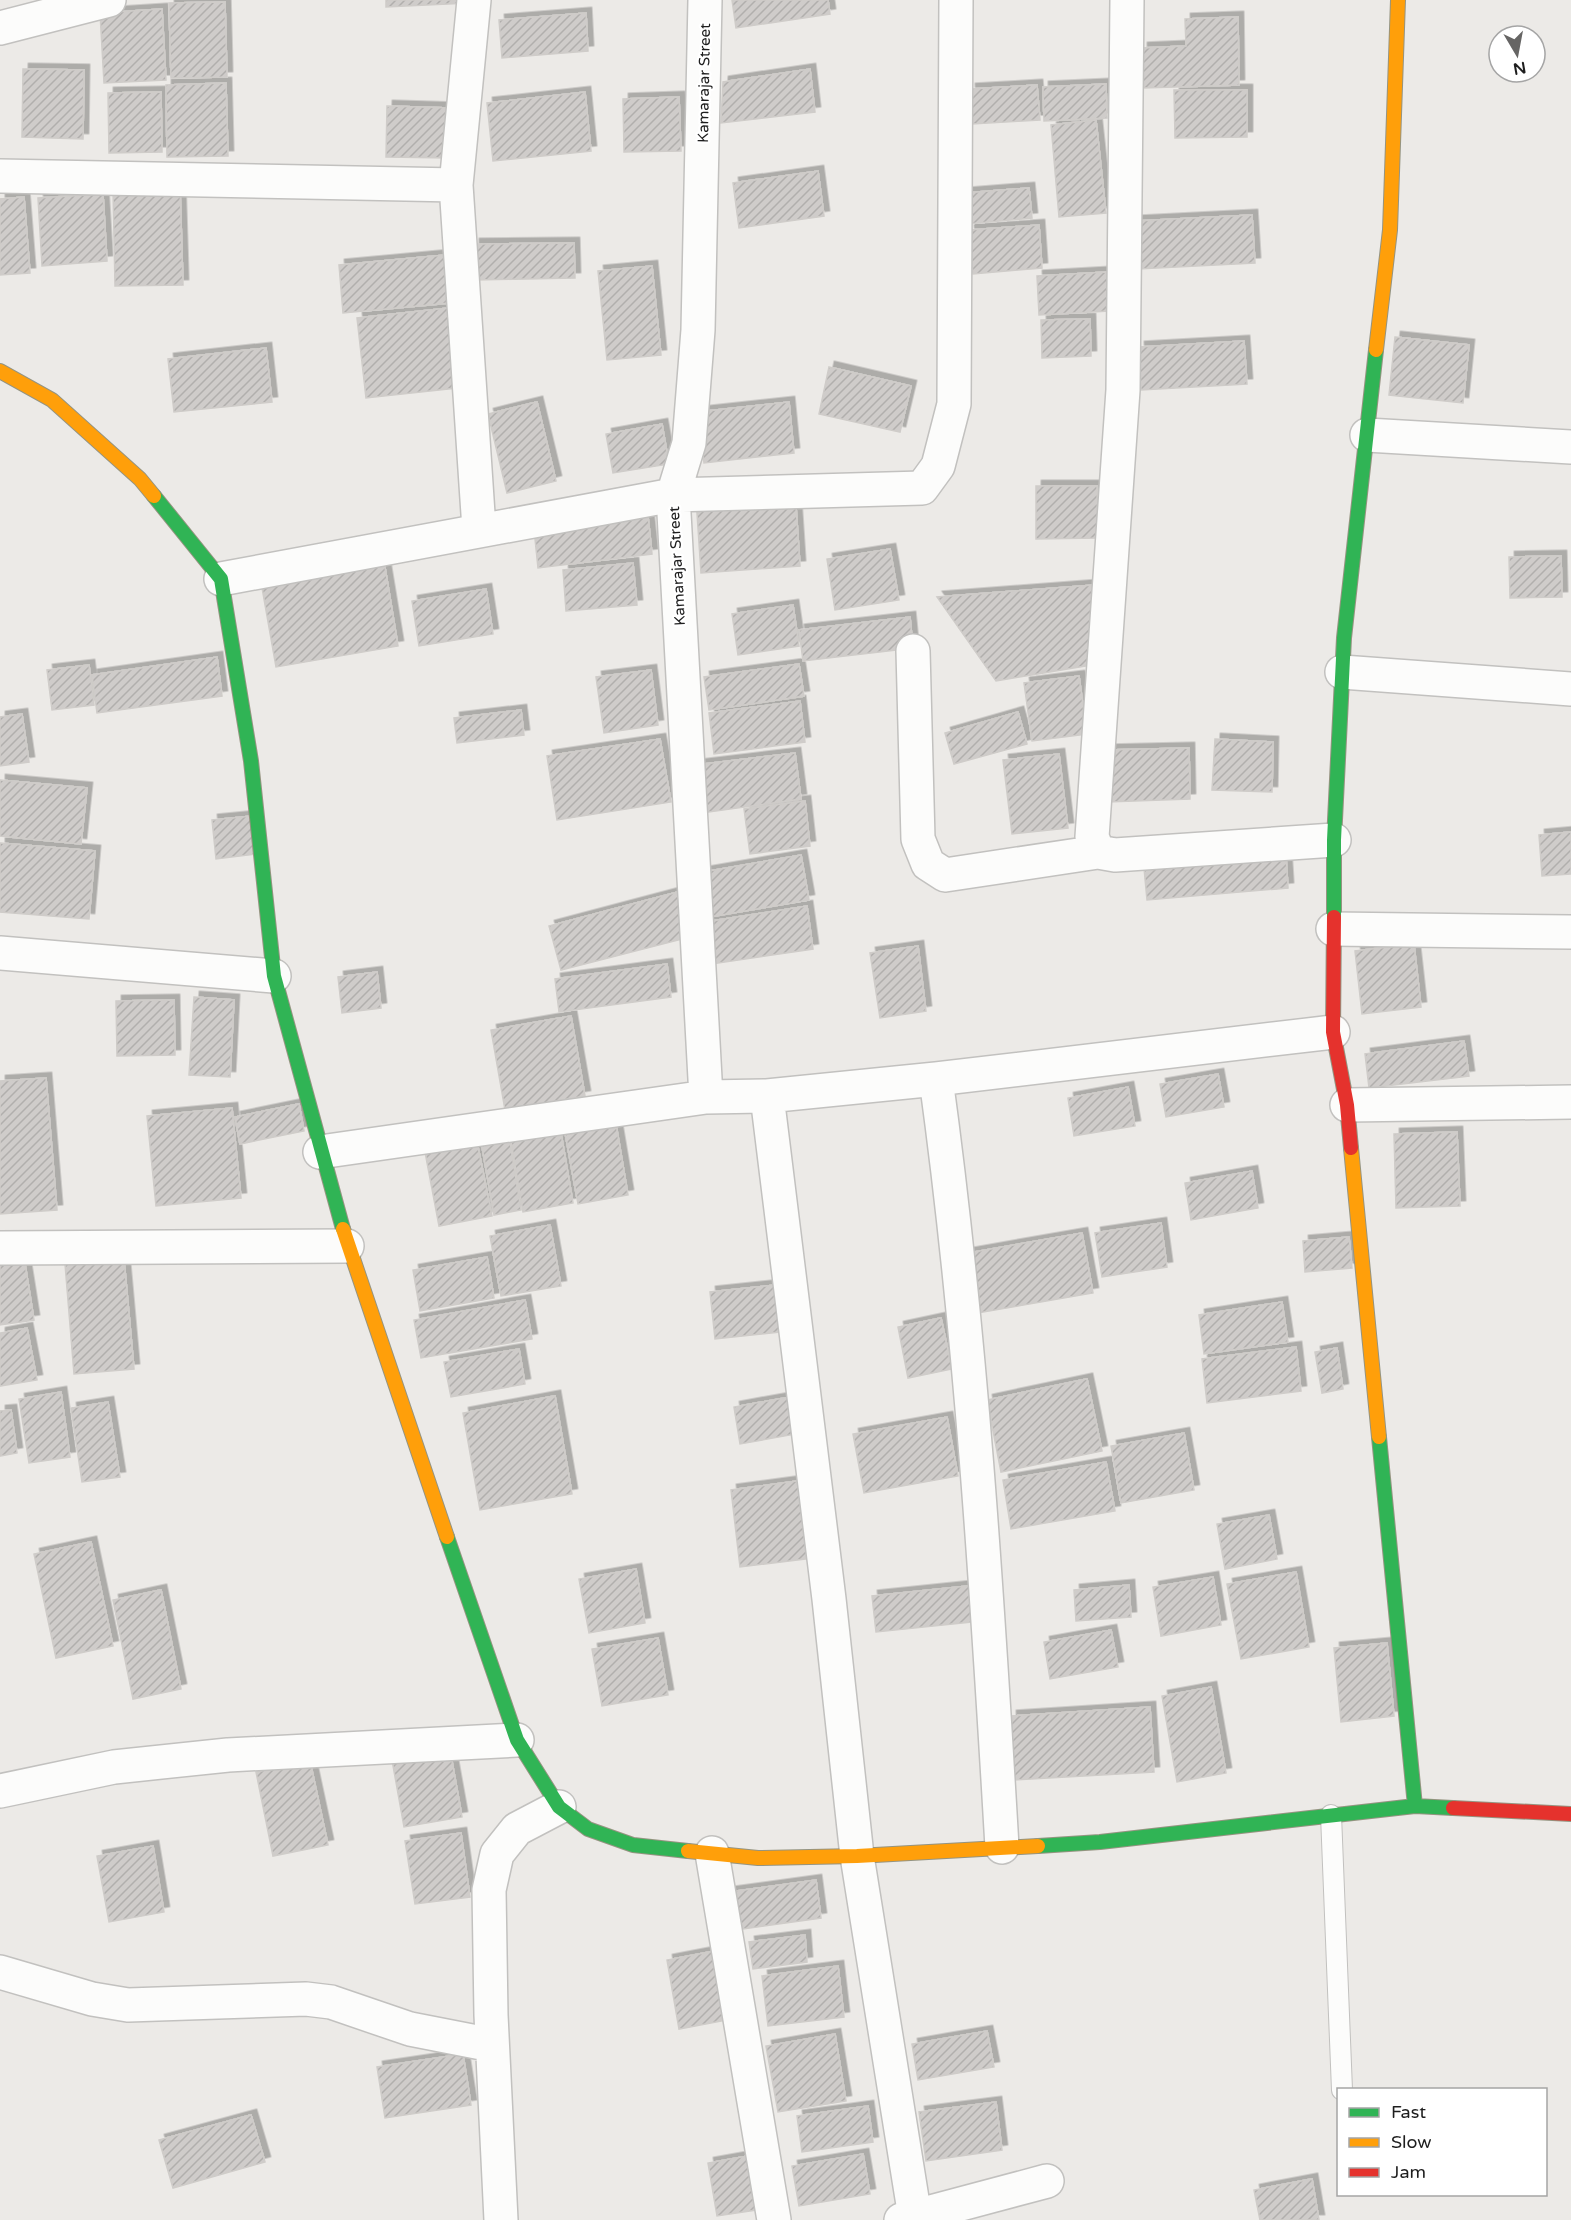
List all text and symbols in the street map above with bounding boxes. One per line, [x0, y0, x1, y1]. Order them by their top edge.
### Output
street label: Kamarajar Street [694, 23, 714, 143]
north arrow [1487, 24, 1547, 84]
text: N [1511, 57, 1527, 79]
street label: Kamarajar Street [665, 506, 689, 626]
legend [1337, 2088, 1547, 2196]
text: Fast [1391, 2101, 1426, 2123]
text: Slow [1391, 2131, 1432, 2153]
text: Jam [1391, 2161, 1426, 2183]

